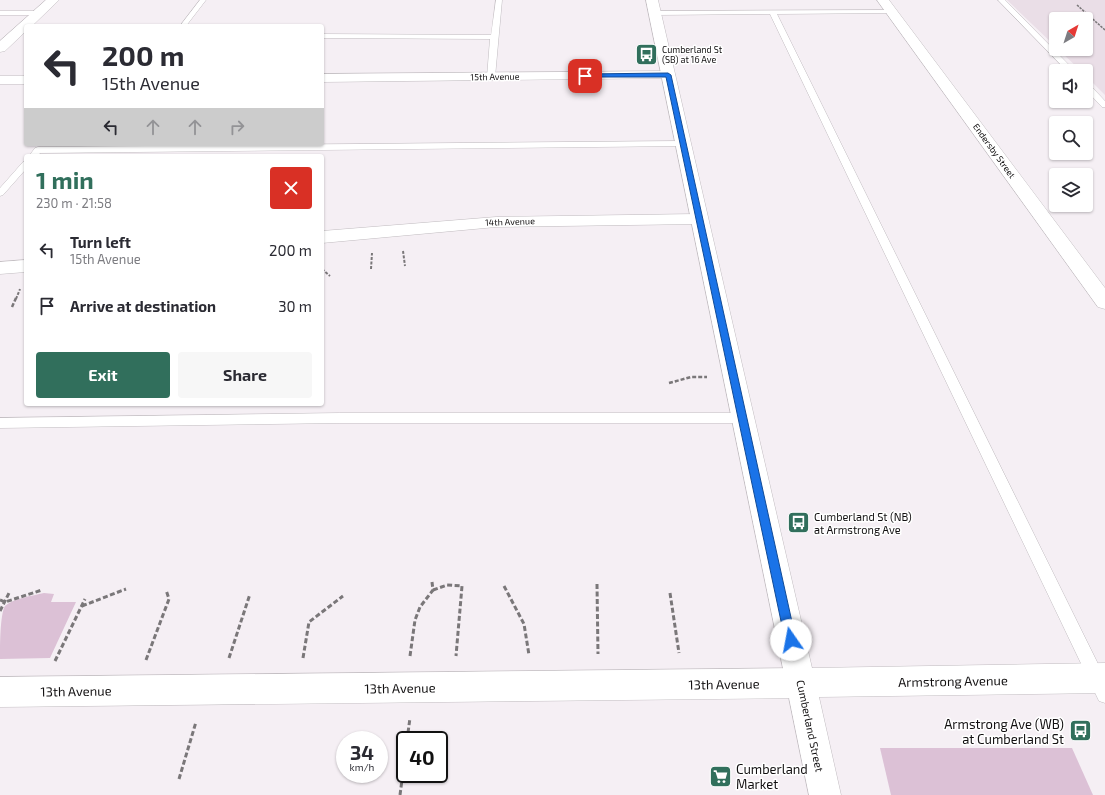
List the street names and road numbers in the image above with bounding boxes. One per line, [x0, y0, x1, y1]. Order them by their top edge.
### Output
street label: 15th Avenue [470, 71, 520, 82]
street label: Endersby Street [971, 121, 1018, 181]
street label: 14th Avenue [485, 215, 535, 228]
street label: Armstrong Avenue [898, 672, 1008, 690]
street label: 13th Avenue [688, 675, 760, 693]
street label: 13th Avenue [364, 679, 436, 697]
street label: Cumberland Street [794, 679, 827, 773]
street label: 13th Avenue [40, 682, 112, 700]

